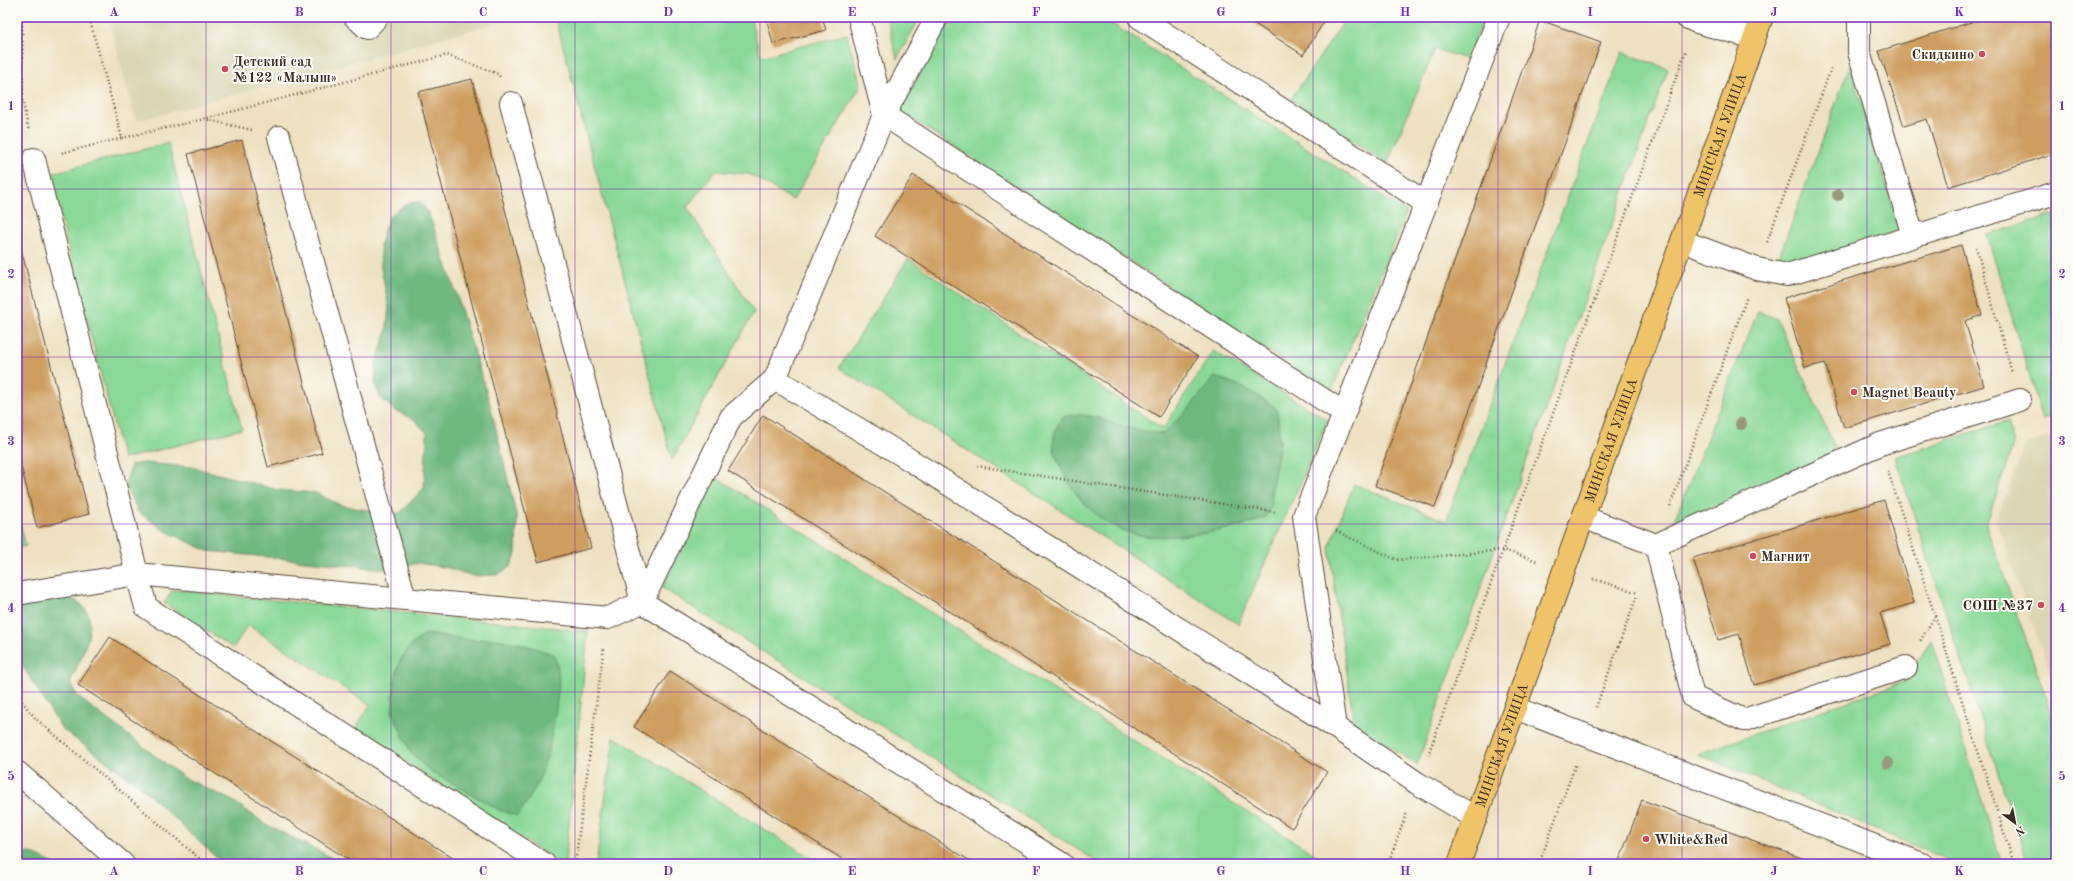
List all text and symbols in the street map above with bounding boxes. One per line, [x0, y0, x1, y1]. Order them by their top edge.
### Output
text: A [109, 6, 119, 19]
text: B [294, 6, 304, 19]
text: C [479, 6, 487, 19]
text: D [663, 6, 673, 19]
text: E [848, 6, 857, 19]
text: F [1032, 6, 1041, 19]
text: G [1216, 6, 1226, 19]
text: H [1400, 6, 1411, 19]
text: I [1587, 6, 1593, 19]
text: J [1770, 6, 1778, 19]
text: K [1954, 6, 1964, 19]
place label: Скидкино [1912, 48, 1974, 62]
marker: Скидкино [1977, 49, 1987, 59]
place label: Детский сад №122 «Малыш» [233, 55, 337, 85]
marker: Детский сад №122 «Малыш» [220, 64, 230, 74]
street label: МИНСКАЯ УЛИЦА [1692, 71, 1749, 200]
text: 1 [7, 100, 15, 113]
text: 1 [2058, 100, 2066, 113]
text: 2 [7, 268, 15, 281]
text: 2 [2058, 268, 2066, 281]
street label: МИНСКАЯ УЛИЦА [1583, 376, 1640, 505]
place label: Magnet Beauty [1862, 386, 1957, 400]
marker: Magnet Beauty [1849, 387, 1859, 397]
text: 3 [7, 435, 15, 448]
text: 3 [2058, 435, 2066, 448]
place label: Магнит [1761, 550, 1810, 564]
marker: Магнит [1748, 551, 1758, 561]
place label: СОШ №37 [1963, 599, 2033, 613]
marker: СОШ №37 [2036, 600, 2046, 610]
text: 4 [7, 602, 15, 615]
text: 4 [2058, 602, 2066, 615]
street label: МИНСКАЯ УЛИЦА [1474, 681, 1531, 810]
text: 5 [7, 770, 15, 783]
text: 5 [2058, 770, 2066, 783]
north arrow [1995, 803, 2035, 843]
text: N [2013, 823, 2026, 837]
place label: White&Red [1654, 833, 1729, 847]
marker: White&Red [1641, 834, 1651, 844]
text: A [109, 865, 119, 878]
text: B [294, 865, 304, 878]
text: C [479, 865, 487, 878]
text: D [663, 865, 673, 878]
text: E [848, 865, 857, 878]
text: F [1032, 865, 1041, 878]
text: G [1216, 865, 1226, 878]
text: H [1400, 865, 1411, 878]
text: I [1587, 865, 1593, 878]
text: J [1770, 865, 1778, 878]
text: K [1954, 865, 1964, 878]

